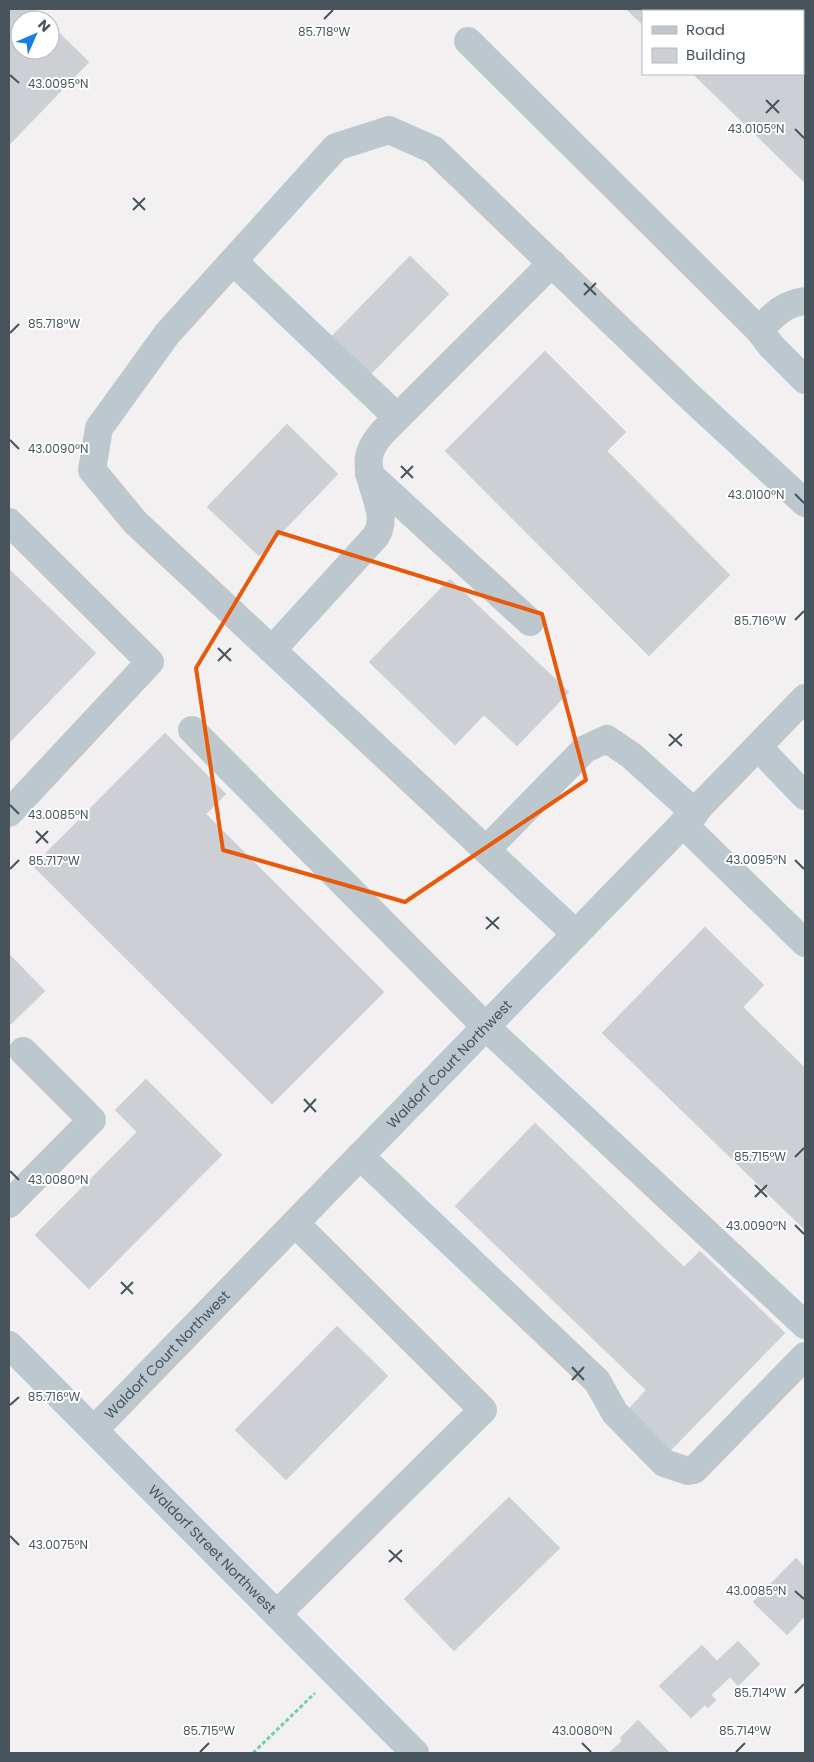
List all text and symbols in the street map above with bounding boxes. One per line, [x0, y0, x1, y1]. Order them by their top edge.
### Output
north arrow [10, 10, 60, 60]
legend [642, 10, 804, 75]
text: N [33, 15, 55, 37]
text: Road [686, 19, 725, 40]
text: 85.718°W [298, 23, 350, 40]
text: Building [686, 44, 746, 65]
text: 43.0095°N [28, 75, 88, 92]
text: 43.0105°N [728, 120, 784, 137]
text: 85.718°W [28, 315, 80, 332]
text: 43.0090°N [28, 440, 88, 457]
text: 43.0100°N [728, 486, 784, 503]
text: 85.716°W [734, 612, 786, 629]
text: 43.0085°N [28, 806, 88, 823]
text: 43.0095°N [726, 851, 786, 868]
text: 85.717°W [28, 852, 80, 869]
street label: Waldorf Court Northwest [382, 995, 516, 1133]
text: 85.715°W [734, 1148, 786, 1165]
text: 43.0080°N [28, 1171, 88, 1188]
text: 43.0090°N [726, 1217, 786, 1234]
street label: Waldorf Court Northwest [100, 1286, 234, 1423]
text: 85.716°W [28, 1388, 80, 1405]
street label: Waldorf Street Northwest [144, 1480, 281, 1618]
text: 43.0075°N [28, 1536, 88, 1553]
text: 43.0085°N [726, 1582, 786, 1599]
text: 85.714°W [734, 1684, 786, 1701]
text: 85.715°W [183, 1722, 235, 1739]
text: 43.0080°N [552, 1722, 612, 1739]
text: 85.714°W [719, 1722, 771, 1739]

